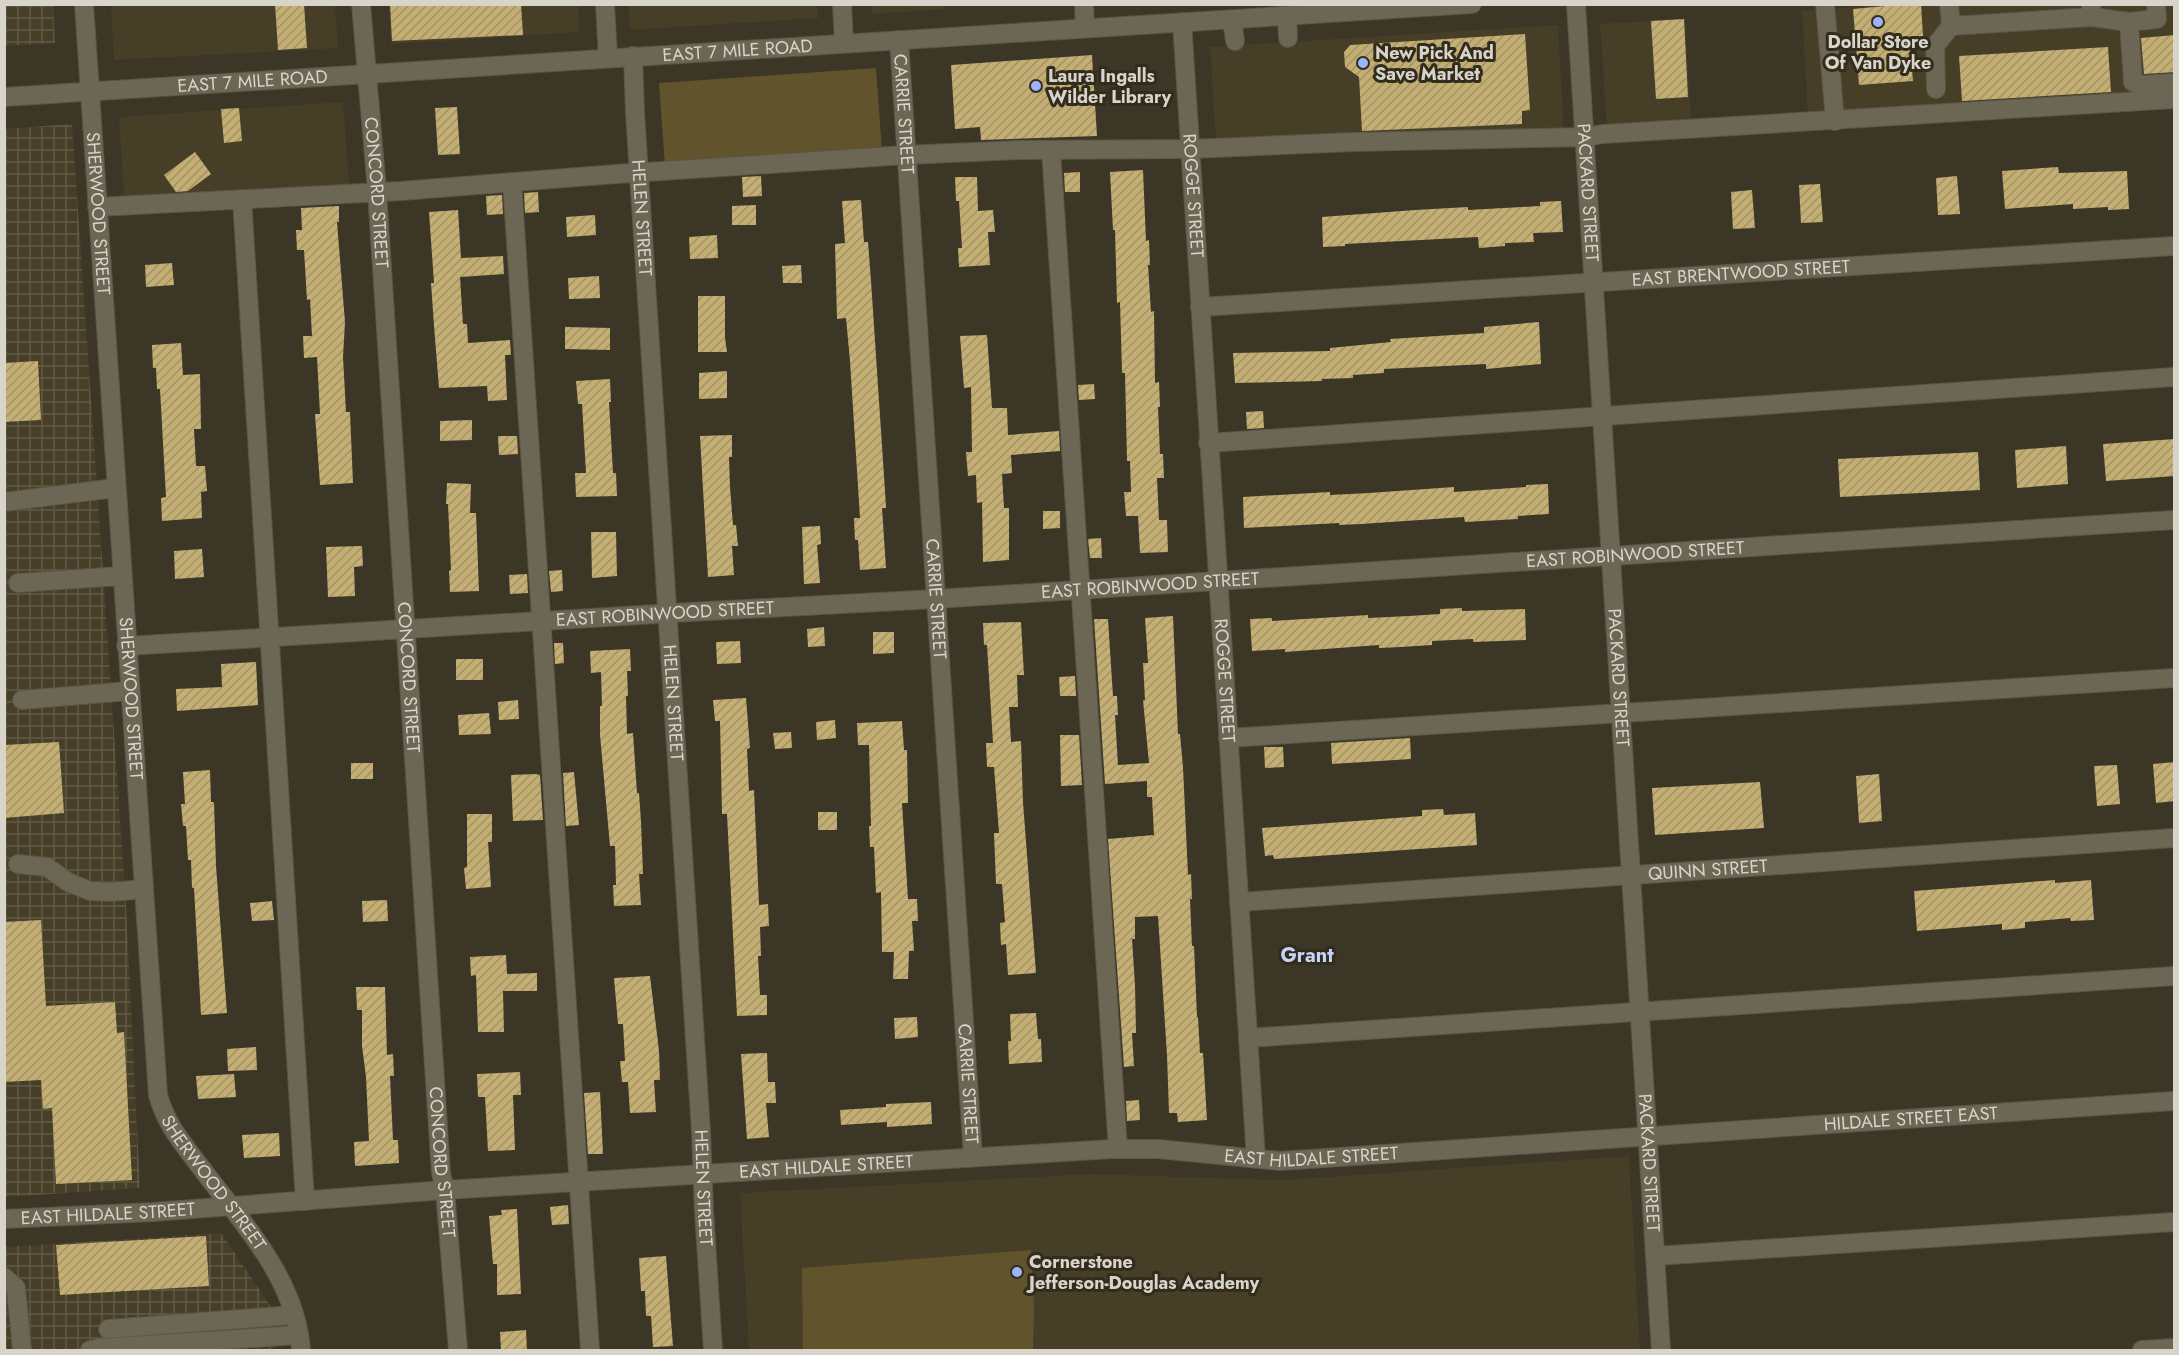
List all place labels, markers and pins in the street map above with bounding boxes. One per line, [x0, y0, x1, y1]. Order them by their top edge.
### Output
marker: Dollar Store Of Van Dyke [1871, 15, 1885, 29]
place label: Dollar Store Of Van Dyke [1825, 29, 1931, 76]
place label: New Pick And Save Market [1375, 40, 1494, 87]
marker: New Pick And Save Market [1356, 56, 1370, 70]
place label: Laura Ingalls Wilder Library [1048, 63, 1172, 110]
marker: Laura Ingalls Wilder Library [1029, 79, 1043, 93]
place label: Cornerstone Jefferson-Douglas Academy [1026, 1249, 1260, 1296]
marker: Cornerstone Jefferson-Douglas Academy [1010, 1265, 1024, 1279]

